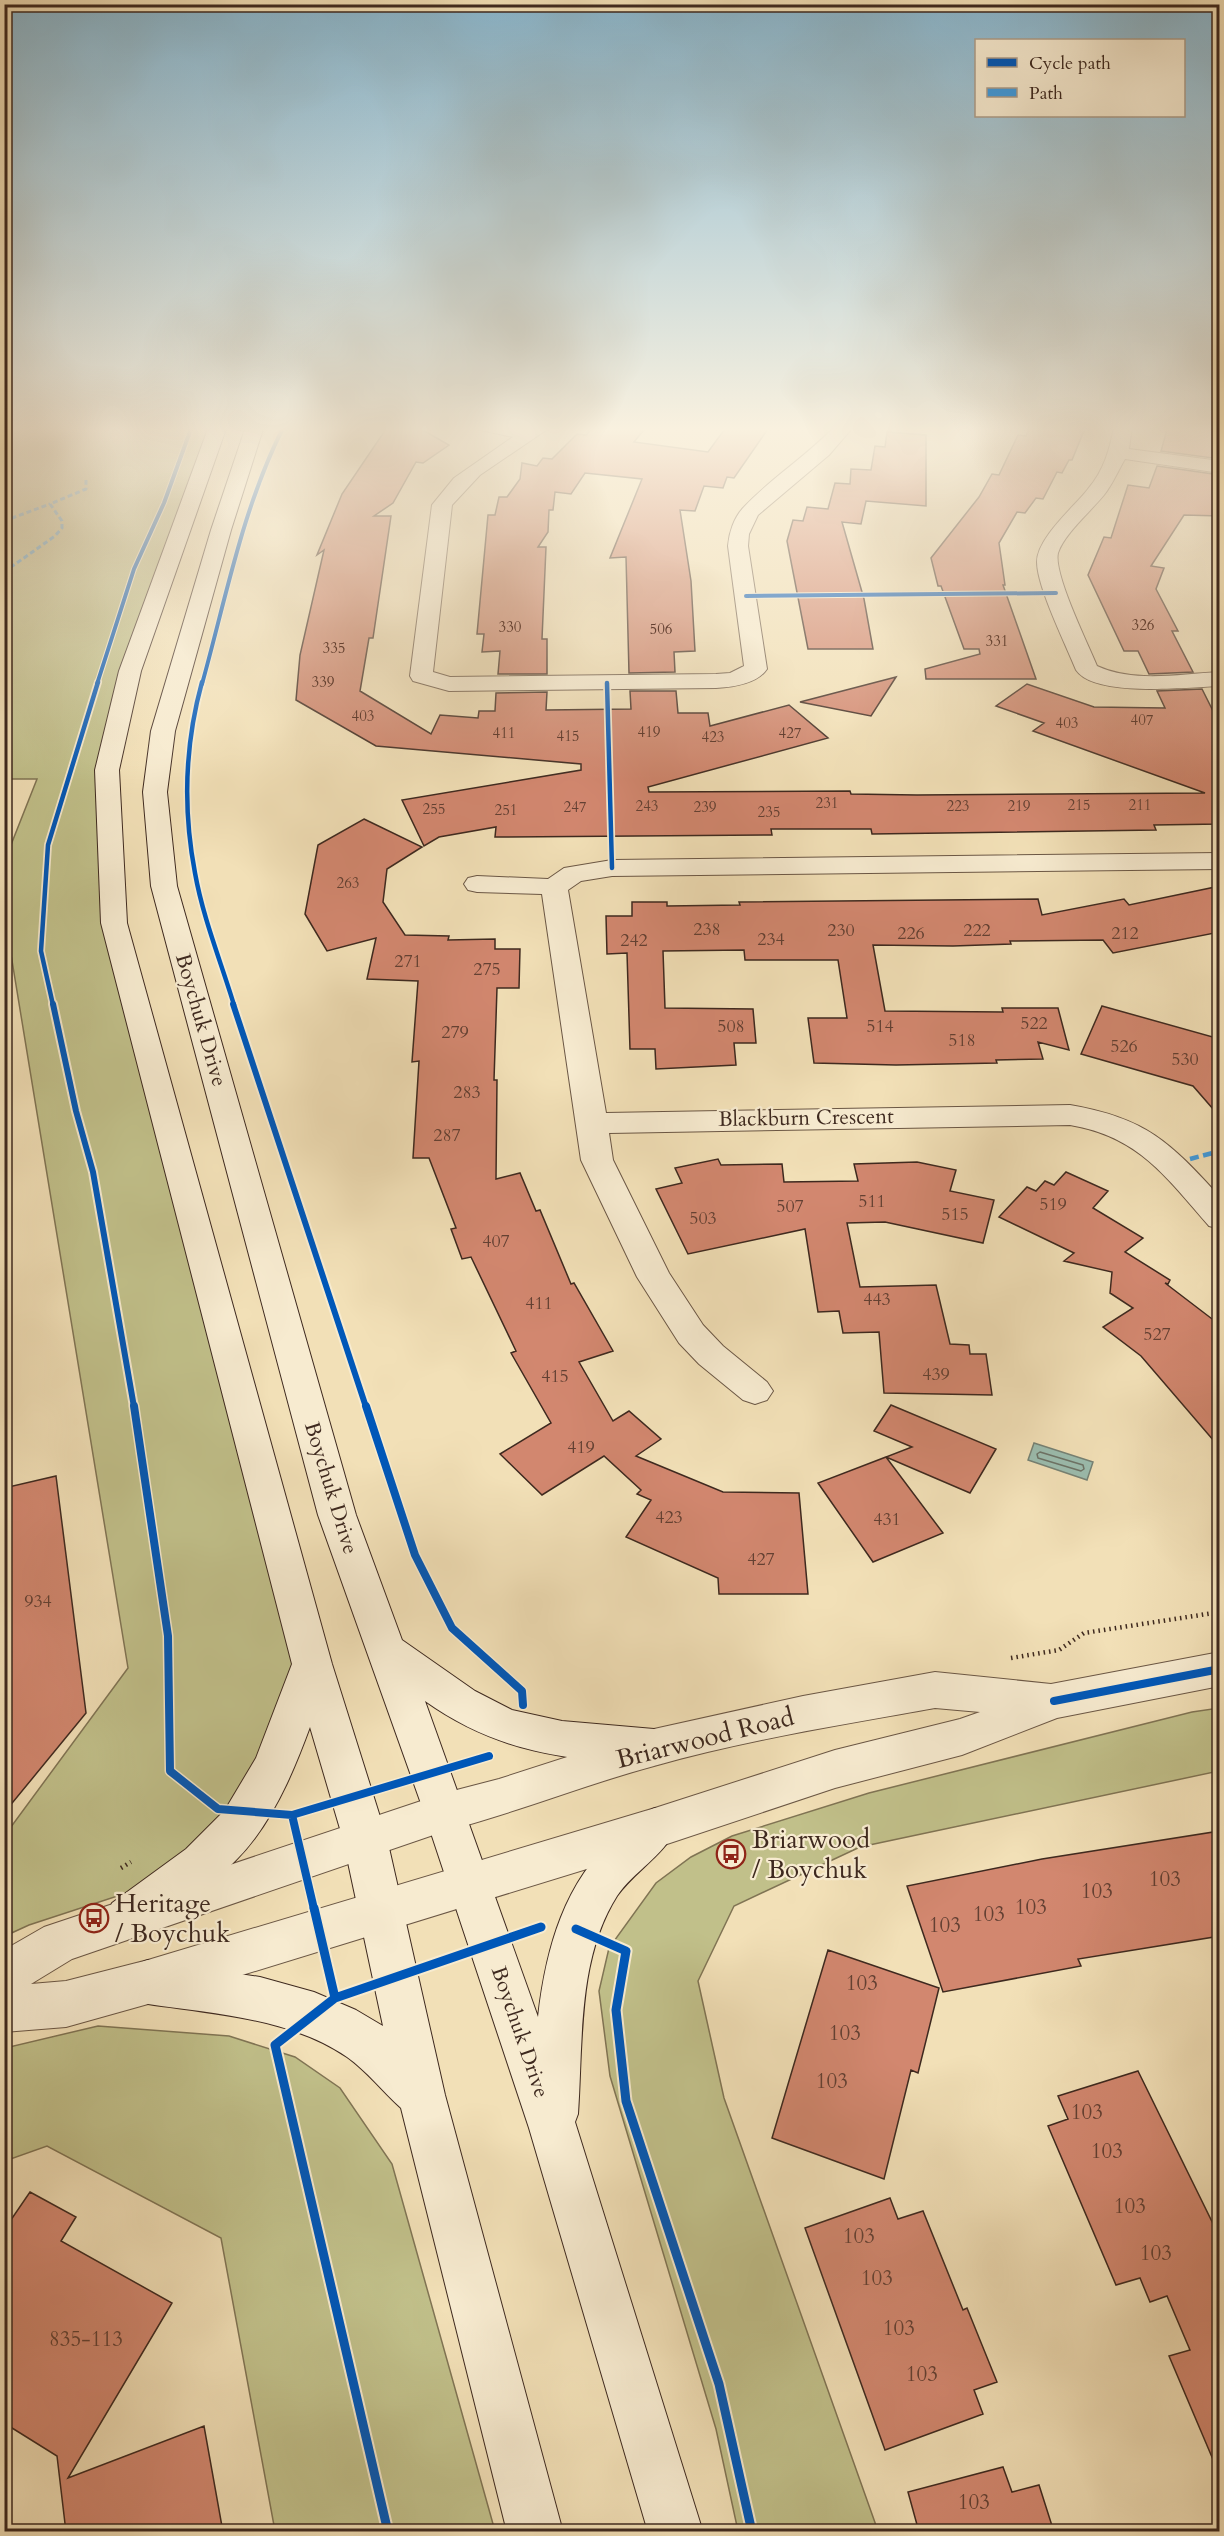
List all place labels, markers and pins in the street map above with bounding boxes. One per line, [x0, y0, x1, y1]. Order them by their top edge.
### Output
place label: Briarwood / Boychuk [752, 1822, 870, 1887]
bus stop icon: Briarwood / Boychuk [715, 1838, 747, 1870]
place label: Heritage / Boychuk [115, 1886, 230, 1951]
bus stop icon: Heritage / Boychuk [78, 1902, 110, 1934]

